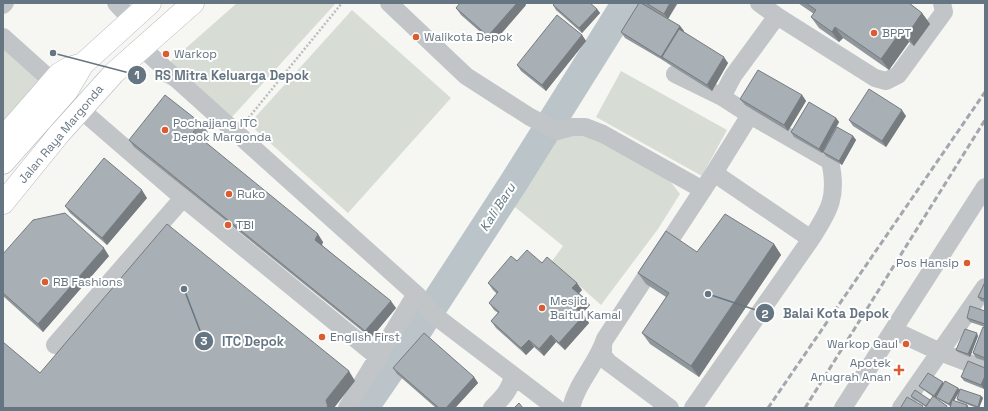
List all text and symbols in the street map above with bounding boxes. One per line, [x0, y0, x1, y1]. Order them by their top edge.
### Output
place label: BPPT [882, 25, 911, 41]
marker: BPPT [869, 28, 879, 38]
place label: Walikota Depok [424, 29, 513, 45]
marker: Walikota Depok [411, 32, 421, 42]
place label: Warkop [174, 46, 217, 62]
marker: Warkop [161, 49, 171, 59]
callout: RS Mitra Keluarga Depok [127, 63, 317, 88]
text: 1 [134, 67, 140, 83]
text: RS Mitra Keluarga Depok [155, 67, 310, 84]
street label: Jalan Raya Margonda [15, 81, 107, 187]
place label: Pochajjang ITC Depok Margonda [173, 115, 272, 145]
marker: Pochajjang ITC Depok Margonda [160, 125, 170, 135]
water label: Kali Baru [476, 179, 520, 235]
place label: Ruko [237, 186, 265, 202]
marker: Ruko [224, 189, 234, 199]
place label: TBI [236, 217, 254, 233]
marker: TBI [223, 220, 233, 230]
place label: Pos Hansip [896, 255, 959, 271]
marker: Pos Hansip [962, 258, 972, 268]
place label: RB Fashions [53, 274, 123, 290]
marker: RB Fashions [40, 277, 50, 287]
place label: Mesjid Baitul Kamal [550, 293, 621, 323]
callout: Balai Kota Depok [755, 301, 897, 326]
marker: Mesjid Baitul Kamal [537, 303, 547, 313]
text: Balai Kota Depok [783, 305, 890, 322]
text: 2 [761, 306, 769, 322]
callout: ITC Depok [194, 329, 292, 354]
place label: English First [330, 329, 400, 345]
marker: English First [317, 332, 327, 342]
text: 3 [200, 333, 208, 349]
text: ITC Depok [222, 333, 285, 350]
place label: Warkop Gaul [827, 336, 898, 352]
marker: Warkop Gaul [901, 339, 911, 349]
place label: Apotek Anugrah Anan [810, 355, 892, 385]
marker: Apotek Anugrah Anan [894, 365, 904, 375]

